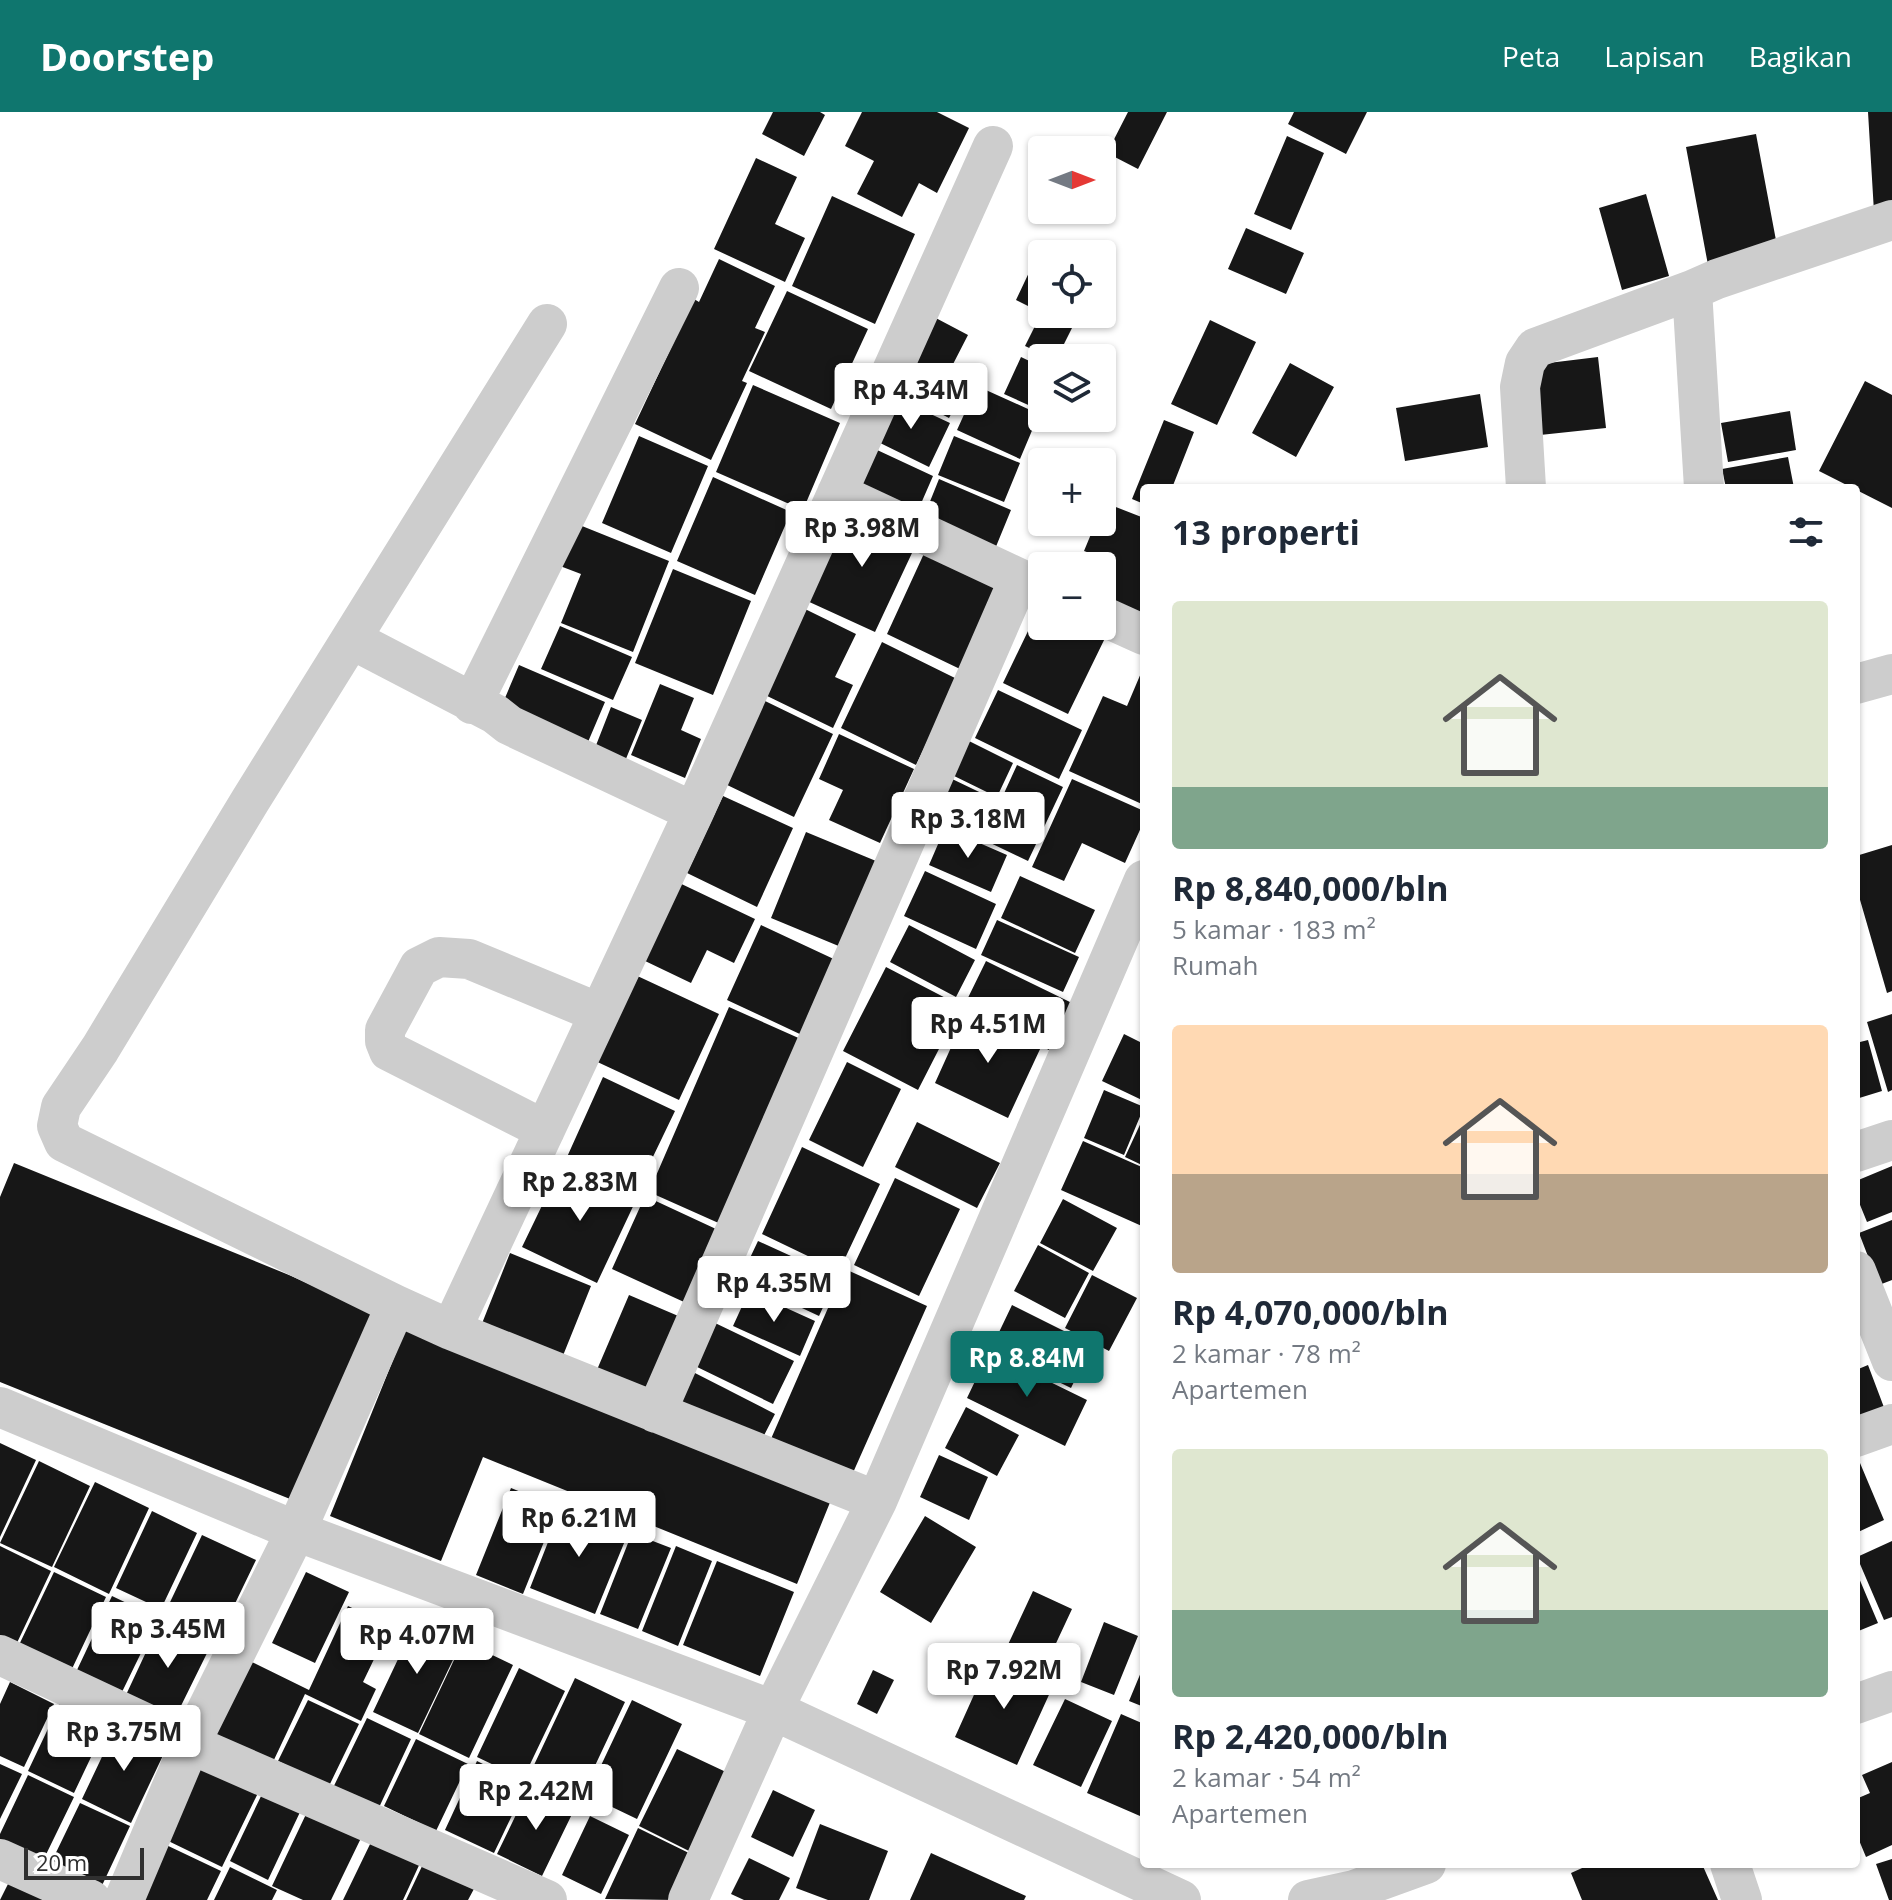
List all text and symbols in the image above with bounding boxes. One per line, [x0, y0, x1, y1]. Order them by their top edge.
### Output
text: Doorstep [40, 30, 214, 82]
text: Peta [1502, 37, 1560, 75]
text: Lapisan [1604, 37, 1705, 75]
text: Bagikan [1749, 37, 1852, 75]
north arrow [1028, 136, 1116, 224]
map controls [1028, 136, 1116, 640]
button: locate [1028, 240, 1116, 328]
button: layers [1028, 344, 1116, 432]
pin: Rp 4.34M [828, 363, 994, 431]
text: Rp 4.34M [853, 371, 969, 407]
button: + [1028, 448, 1116, 536]
pin: Rp 3.98M [779, 501, 945, 569]
text: Rp 3.98M [804, 509, 920, 545]
text: 13 properti [1172, 509, 1360, 555]
icon: filters [1784, 510, 1828, 554]
button: − [1028, 552, 1116, 640]
icon: home [1428, 653, 1572, 797]
pin: Rp 3.18M [885, 792, 1051, 860]
text: Rp 3.18M [910, 800, 1026, 836]
text: Rp 8,840,000/bln [1172, 865, 1449, 911]
text: 5 kamar · 183 m² [1172, 911, 1376, 947]
text: Rumah [1172, 947, 1258, 983]
pin: Rp 4.51M [905, 997, 1071, 1065]
text: Rp 4.51M [930, 1005, 1046, 1041]
icon: home [1428, 1077, 1572, 1221]
pin: Rp 2.83M [497, 1155, 663, 1223]
text: Rp 2.83M [522, 1163, 638, 1199]
pin: Rp 4.35M [691, 1256, 857, 1324]
text: Rp 4.35M [716, 1264, 832, 1300]
text: Rp 4,070,000/bln [1172, 1289, 1449, 1335]
pin: Rp 8.84M [944, 1331, 1110, 1399]
text: 2 kamar · 78 m² [1172, 1335, 1361, 1371]
text: Rp 8.84M [969, 1339, 1085, 1375]
text: Apartemen [1172, 1371, 1308, 1407]
pin: Rp 6.21M [496, 1491, 662, 1559]
text: Rp 6.21M [521, 1499, 637, 1535]
icon: home [1428, 1501, 1572, 1645]
pin: Rp 3.45M [85, 1602, 251, 1670]
pin: Rp 4.07M [334, 1608, 500, 1676]
text: Rp 3.45M [110, 1610, 226, 1646]
text: Rp 4.07M [359, 1616, 475, 1652]
pin: Rp 7.92M [921, 1643, 1087, 1711]
text: Rp 7.92M [946, 1651, 1062, 1687]
pin: Rp 3.75M [41, 1705, 207, 1773]
text: Rp 3.75M [66, 1713, 182, 1749]
text: Rp 2,420,000/bln [1172, 1713, 1449, 1759]
text: 2 kamar · 54 m² [1172, 1759, 1361, 1795]
pin: Rp 2.42M [453, 1764, 619, 1832]
text: Rp 2.42M [478, 1772, 594, 1808]
text: Apartemen [1172, 1795, 1308, 1831]
scale bar [24, 1844, 144, 1880]
text: 20 m [36, 1847, 87, 1877]

